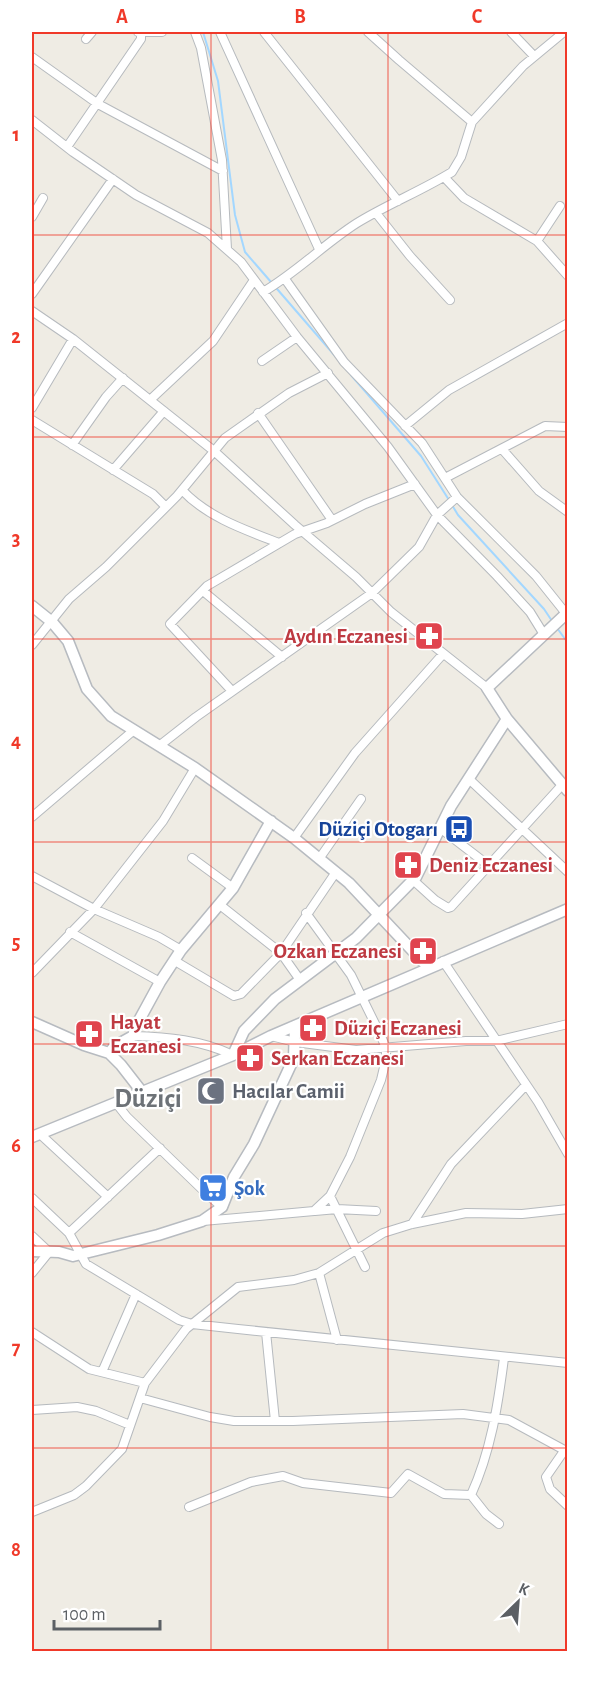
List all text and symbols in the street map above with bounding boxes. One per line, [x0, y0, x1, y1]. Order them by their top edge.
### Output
text: A [116, 7, 128, 27]
text: B [294, 7, 306, 27]
text: C [472, 7, 483, 27]
text: 1 [12, 125, 20, 145]
text: 2 [11, 327, 21, 347]
text: 3 [12, 529, 20, 549]
pharmacy icon: Aydın Eczanesi [413, 620, 445, 652]
place label: Aydın Eczanesi [284, 626, 408, 647]
text: 4 [11, 731, 21, 751]
bus stop icon: Düziçi Otogarı [443, 813, 475, 845]
place label: Düziçi Otogarı [318, 819, 438, 840]
pharmacy icon: Deniz Eczanesi [392, 849, 424, 881]
place label: Deniz Eczanesi [429, 855, 553, 876]
text: 5 [12, 933, 20, 953]
pharmacy icon: Ozkan Eczanesi [407, 935, 439, 967]
place label: Ozkan Eczanesi [273, 941, 402, 962]
place label: Hayat Eczanesi [110, 1012, 182, 1057]
pharmacy icon: Düziçi Eczanesi [297, 1012, 329, 1044]
pharmacy icon: Hayat Eczanesi [73, 1018, 105, 1050]
place label: Düziçi Eczanesi [334, 1018, 462, 1039]
pharmacy icon: Serkan Eczanesi [234, 1042, 266, 1074]
place label: Serkan Eczanesi [271, 1048, 404, 1069]
mosque icon: Hacılar Camii [195, 1075, 227, 1107]
place label: Hacılar Camii [232, 1081, 345, 1102]
district label: Düziçi [114, 1085, 182, 1112]
text: 6 [11, 1136, 21, 1156]
supermarket icon: Şok [197, 1172, 229, 1204]
place label: Şok [234, 1178, 265, 1199]
text: 7 [12, 1338, 21, 1358]
text: 8 [11, 1540, 21, 1560]
north arrow [488, 1572, 548, 1632]
text: K [516, 1580, 532, 1599]
scale bar [54, 1593, 160, 1631]
text: 100 m [63, 1606, 106, 1624]

